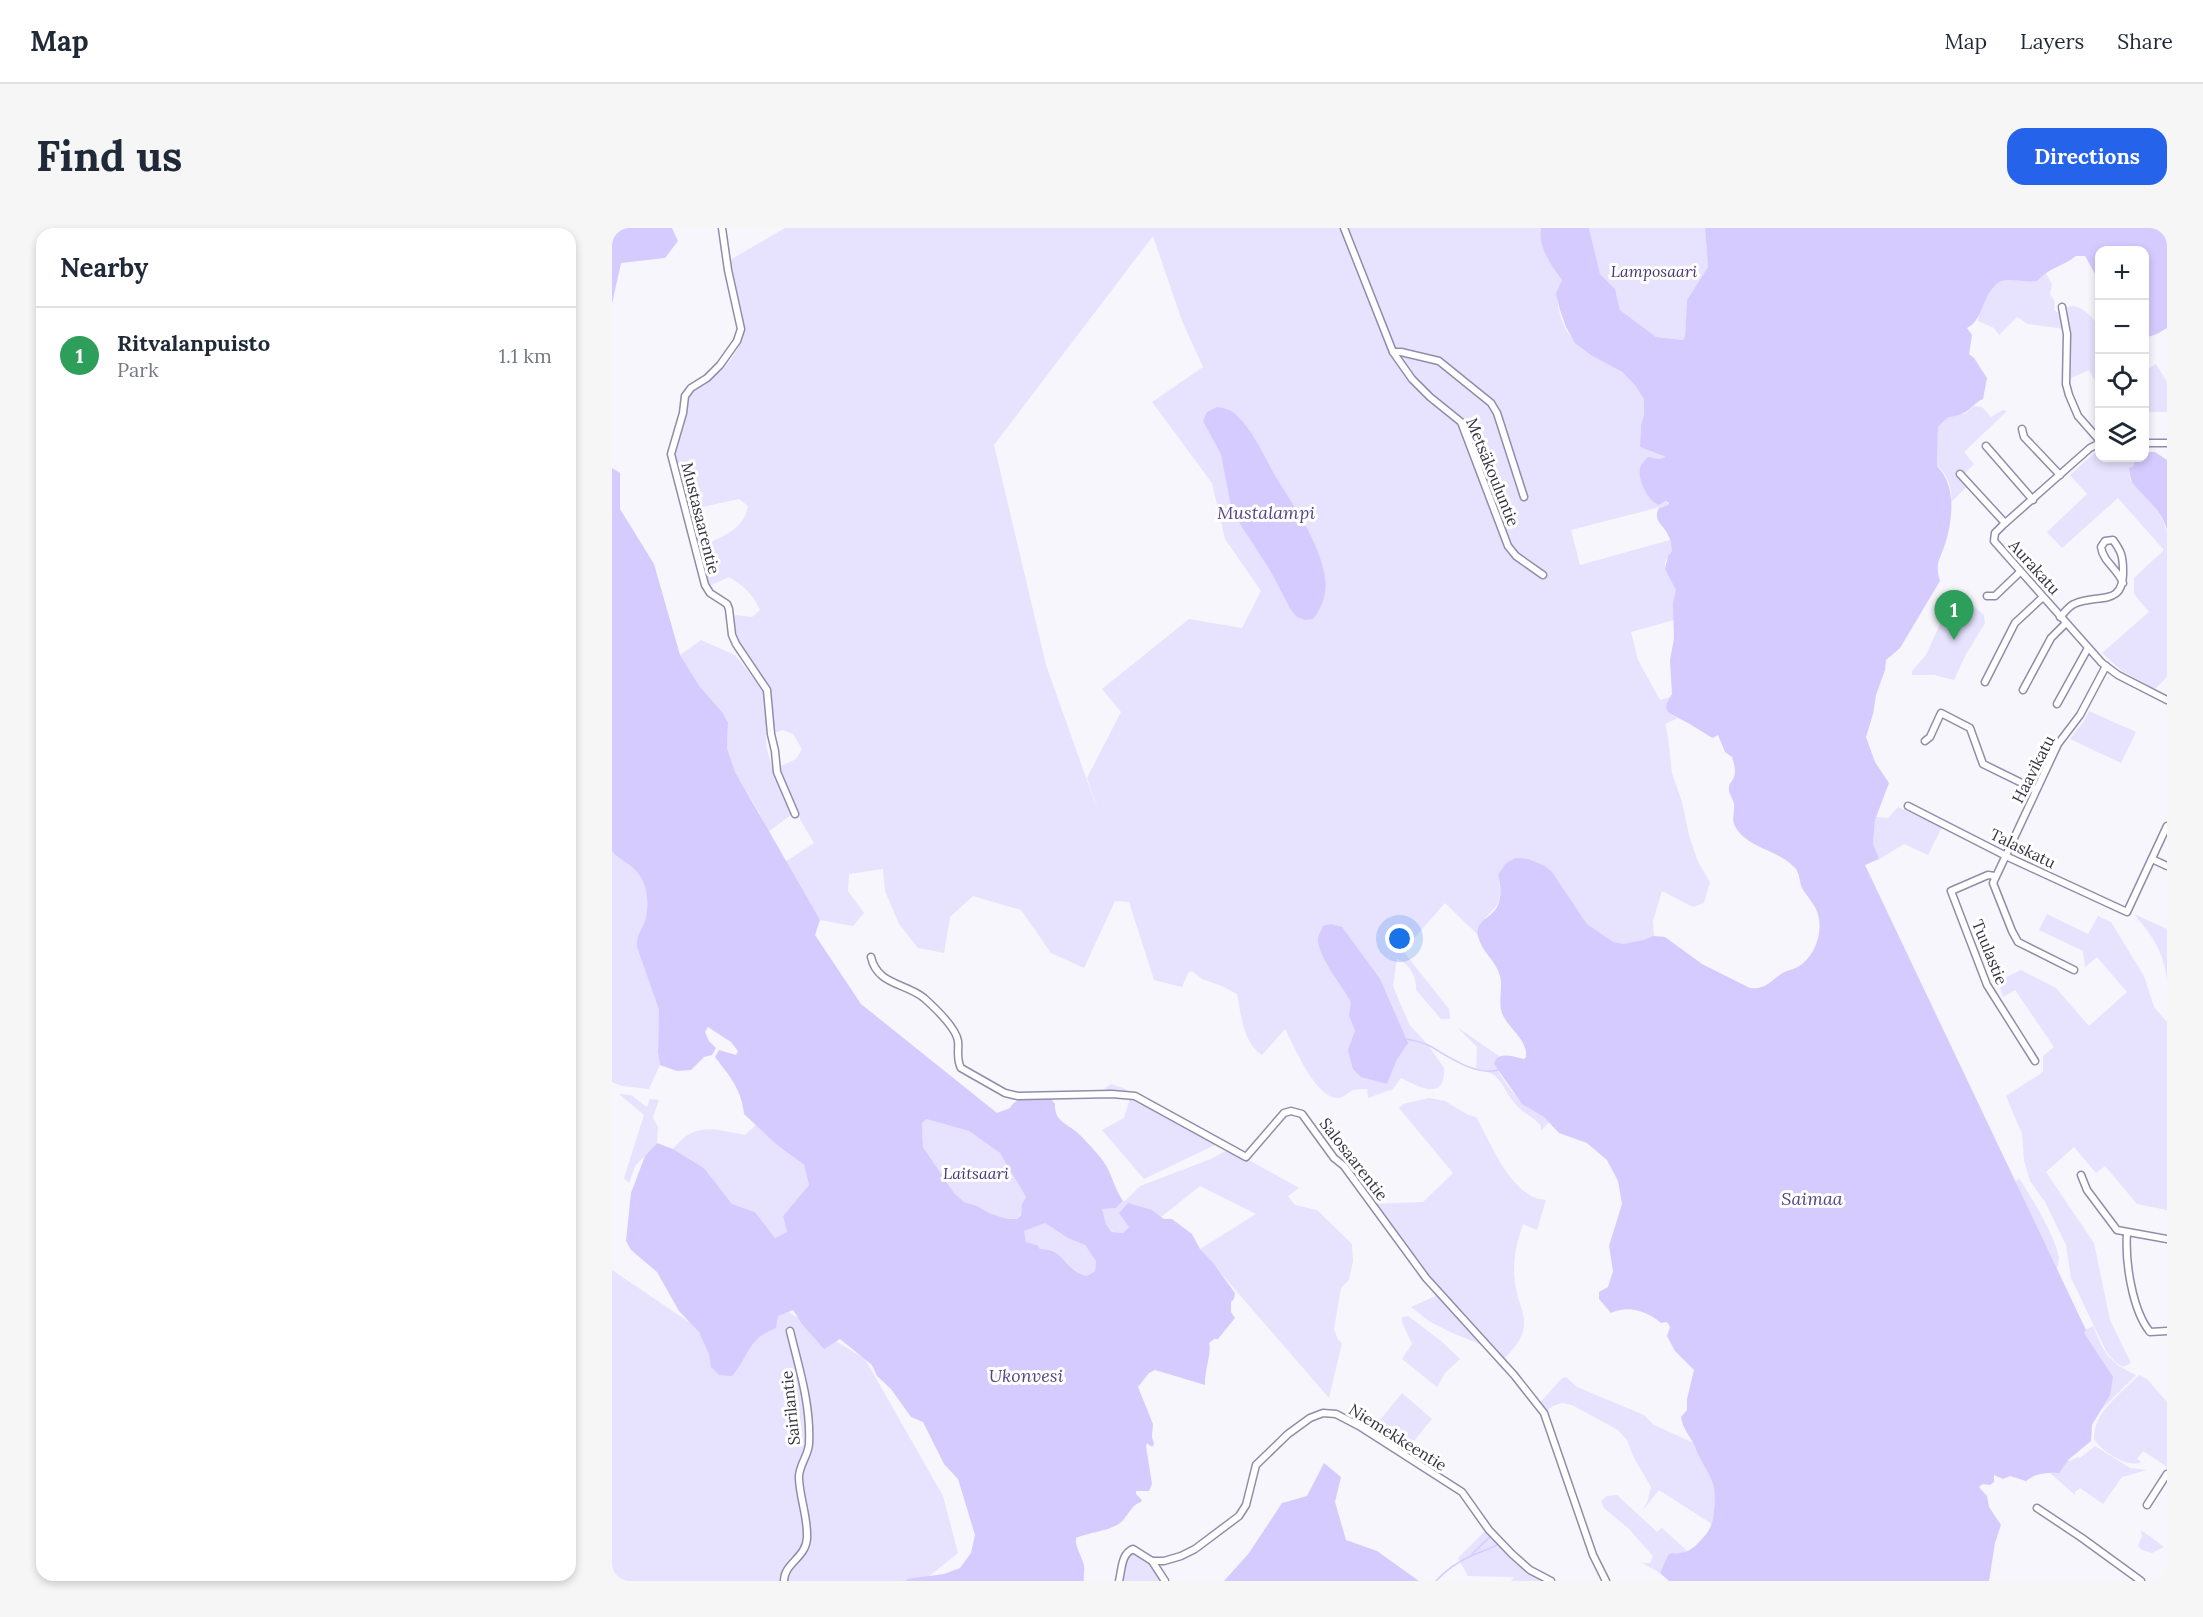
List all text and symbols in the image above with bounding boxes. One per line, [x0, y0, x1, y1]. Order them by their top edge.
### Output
text: Map [30, 23, 89, 59]
text: Map [1944, 28, 1987, 55]
text: Layers [2020, 28, 2084, 55]
text: Share [2117, 28, 2173, 55]
button: Directions [2007, 128, 2167, 185]
text: Find us [36, 129, 182, 183]
map controls [2095, 246, 2149, 462]
button: + [2095, 246, 2149, 300]
text: Nearby [60, 251, 148, 284]
park label: Lamposaari [1611, 261, 1697, 281]
button: − [2095, 300, 2149, 354]
text: Ritvalanpuisto [117, 329, 270, 357]
text: 1 [75, 343, 84, 368]
text: 1.1 km [499, 343, 552, 368]
button: locate [2095, 354, 2149, 408]
text: Park [117, 357, 159, 382]
button: layers [2095, 408, 2149, 462]
street label: Metsäkouluntie [1462, 415, 1524, 529]
street label: Mustasaarentie [677, 460, 725, 576]
water label: Mustalampi [1217, 501, 1315, 524]
street label: Aurakatu [2004, 535, 2065, 599]
pin: 1 [1934, 590, 1974, 640]
street label: Haavikatu [2007, 731, 2059, 806]
street label: Talaskatu [1987, 824, 2060, 873]
street label: Tuulastie [1968, 917, 2012, 988]
your location [1385, 924, 1414, 953]
street label: Salosaarentie [1316, 1114, 1393, 1205]
park label: Laitsaari [943, 1163, 1009, 1183]
water label: Saimaa [1781, 1187, 1843, 1210]
water label: Ukonvesi [989, 1364, 1064, 1387]
street label: Sairilantie [776, 1369, 804, 1446]
street label: Niemekkeentie [1345, 1399, 1451, 1475]

